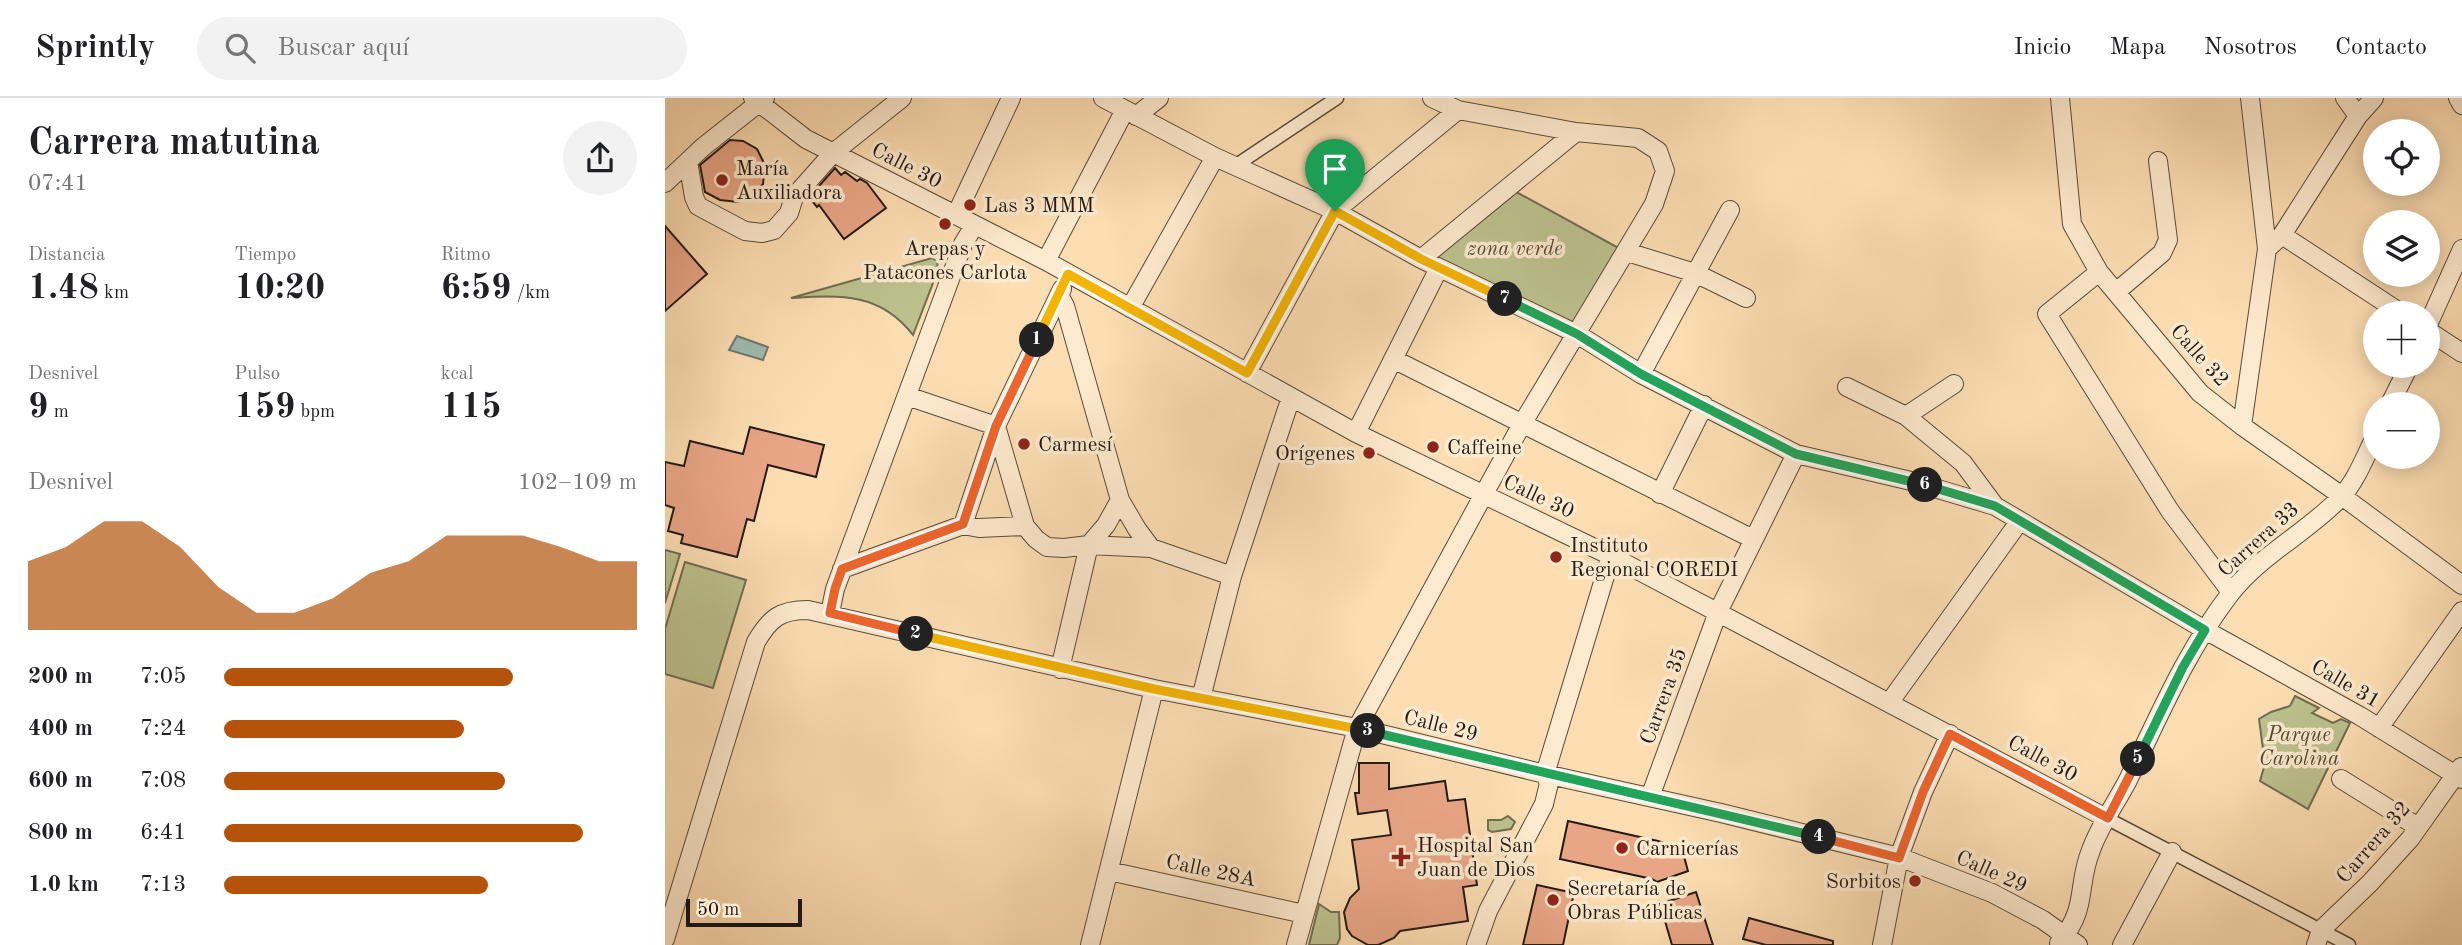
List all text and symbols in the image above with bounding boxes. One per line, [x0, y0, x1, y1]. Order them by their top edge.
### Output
search box [197, 17, 687, 80]
icon: search [221, 29, 259, 67]
text: Sprintly [35, 32, 155, 65]
text: Buscar aquí [277, 35, 409, 61]
text: Inicio [2014, 36, 2072, 60]
text: Mapa [2110, 36, 2166, 60]
text: Nosotros [2204, 36, 2297, 60]
text: Contacto [2335, 36, 2427, 60]
map controls [2363, 119, 2440, 469]
button: locate [2363, 119, 2440, 196]
button: share [563, 121, 637, 195]
text: Carrera matutina [28, 125, 320, 163]
pin [1305, 139, 1365, 211]
street label: Calle 30 [868, 140, 945, 193]
icon: arrive [1316, 150, 1354, 188]
place label: María Auxiliadora [736, 159, 842, 204]
text: 07:41 [28, 172, 88, 195]
marker: María Auxiliadora [714, 172, 730, 188]
place label: Las 3 MMM [984, 196, 1094, 217]
marker: Las 3 MMM [962, 197, 978, 213]
button: layers [2363, 210, 2440, 287]
marker: Arepas y Patacones Carlota [937, 216, 953, 232]
place label: Arepas y Patacones Carlota [863, 239, 1027, 284]
park label: zona verde [1467, 239, 1563, 260]
text: Distancia [28, 246, 105, 265]
text: Tiempo [234, 246, 296, 265]
text: Ritmo [441, 246, 491, 265]
text: 1.48 [28, 271, 99, 306]
text: 10:20 [234, 271, 325, 306]
text: 6:59 [441, 271, 511, 306]
pin: 7 [1487, 282, 1523, 316]
text: km [99, 284, 129, 303]
text: /km [511, 284, 550, 303]
text: 7 [1499, 289, 1510, 308]
button: + [2363, 301, 2440, 378]
street label: Calle 32 [2166, 321, 2232, 391]
pin: 1 [1019, 322, 1055, 358]
text: 1 [1031, 330, 1042, 349]
text: Desnivel [28, 365, 98, 384]
text: Pulso [234, 365, 280, 384]
text: kcal [441, 365, 473, 384]
text: 9 [28, 390, 48, 425]
text: 159 [234, 390, 295, 425]
text: 115 [441, 390, 502, 425]
button: − [2363, 392, 2440, 469]
text: m [48, 403, 69, 422]
text: bpm [295, 403, 335, 422]
place label: Carmesí [1038, 435, 1113, 456]
marker: Carmesí [1016, 436, 1032, 452]
place label: Caffeine [1447, 438, 1522, 459]
marker: Caffeine [1425, 439, 1441, 455]
place label: Orígenes [1275, 444, 1355, 465]
marker: Orígenes [1361, 445, 1377, 461]
pin: 6 [1907, 468, 1943, 502]
text: Desnivel [28, 471, 113, 494]
text: 102–109 m [518, 471, 637, 494]
street label: Calle 30 [1500, 472, 1577, 523]
text: 6 [1919, 475, 1930, 494]
street label: Carrera 33 [2215, 499, 2303, 582]
place label: Instituto Regional COREDI [1570, 536, 1738, 581]
marker: Instituto Regional COREDI [1548, 549, 1564, 565]
pin: 2 [898, 616, 933, 652]
text: 2 [910, 624, 921, 643]
street label: Carrera 35 [1637, 646, 1691, 747]
street label: Calle 31 [2307, 656, 2383, 712]
text: 200 m [28, 665, 93, 688]
text: 7:05 [140, 665, 186, 688]
street label: Calle 29 [1401, 707, 1480, 746]
pin: 3 [1351, 714, 1385, 748]
text: 400 m [28, 717, 93, 740]
text: 7:24 [140, 717, 186, 740]
text: 3 [1362, 721, 1373, 740]
park label: Parque Carolina [2259, 725, 2339, 770]
street label: Calle 30 [2004, 732, 2081, 786]
pin: 5 [2121, 742, 2155, 776]
text: 5 [2132, 749, 2143, 768]
text: 600 m [28, 769, 93, 792]
text: 7:08 [140, 769, 186, 792]
street label: Carrera 32 [2333, 798, 2415, 888]
pin: 4 [1801, 820, 1837, 854]
text: 800 m [28, 821, 93, 844]
text: 6:41 [140, 821, 186, 844]
text: 4 [1813, 827, 1824, 846]
place label: Hospital San Juan de Dios [1417, 836, 1535, 881]
place label: Carnicerías [1636, 839, 1739, 860]
marker: Carnicerías [1614, 840, 1630, 856]
marker: Hospital San Juan de Dios [1391, 847, 1411, 867]
street label: Calle 29 [1953, 847, 2030, 897]
street label: Calle 28A [1164, 852, 1258, 891]
place label: Sorbitos [1826, 872, 1901, 893]
text: 1.0 km [28, 873, 99, 896]
text: 7:13 [140, 873, 186, 896]
marker: Sorbitos [1907, 873, 1923, 889]
place label: Secretaría de Obras Públicas [1567, 879, 1703, 924]
marker: Secretaría de Obras Públicas [1545, 892, 1561, 908]
scale bar [686, 896, 801, 928]
text: 50 m [697, 901, 739, 920]

